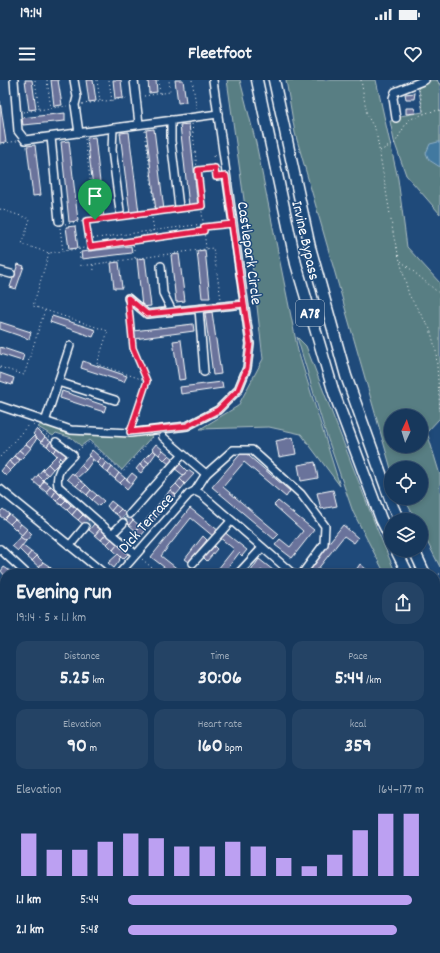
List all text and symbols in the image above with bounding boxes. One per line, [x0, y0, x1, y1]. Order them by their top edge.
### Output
text: 19:14 [20, 3, 42, 25]
text: Fleetfoot [188, 42, 252, 67]
icon: menu [16, 43, 38, 65]
icon: heart [402, 43, 424, 65]
pin [78, 179, 112, 220]
icon: arrive [84, 185, 106, 207]
street label: Irvine Bypass [284, 199, 325, 283]
street label: Castlepark Circle [230, 200, 267, 306]
road number: A78 [296, 300, 324, 326]
north arrow [384, 409, 428, 453]
map controls [384, 409, 428, 557]
button: locate [384, 461, 428, 505]
street label: Dick Terrace [114, 488, 180, 559]
button: layers [384, 513, 428, 557]
text: Evening run [16, 578, 112, 609]
button: share [382, 582, 424, 624]
text: 19:14 · 5 × 1.1 km [16, 609, 86, 628]
text: Distance [64, 649, 100, 665]
text: Time [211, 649, 229, 665]
text: Pace [348, 649, 368, 665]
text: 5.25 [59, 665, 90, 693]
text: 30:06 [198, 665, 242, 693]
text: 5:44 [335, 665, 364, 693]
text: km [90, 673, 105, 689]
text: /km [364, 673, 381, 689]
text: Elevation [63, 717, 101, 733]
text: Heart rate [198, 717, 242, 733]
text: kcal [350, 717, 366, 733]
text: 90 [67, 733, 87, 761]
text: 160 [197, 733, 223, 761]
text: 359 [344, 733, 372, 761]
text: m [87, 741, 97, 757]
text: bpm [223, 741, 243, 757]
text: Elevation [16, 781, 61, 800]
text: 164–177 m [378, 781, 424, 800]
text: 1.1 km [16, 891, 41, 910]
text: 5:44 [80, 891, 99, 910]
text: 2.1 km [16, 921, 44, 940]
text: 5:48 [80, 921, 99, 940]

